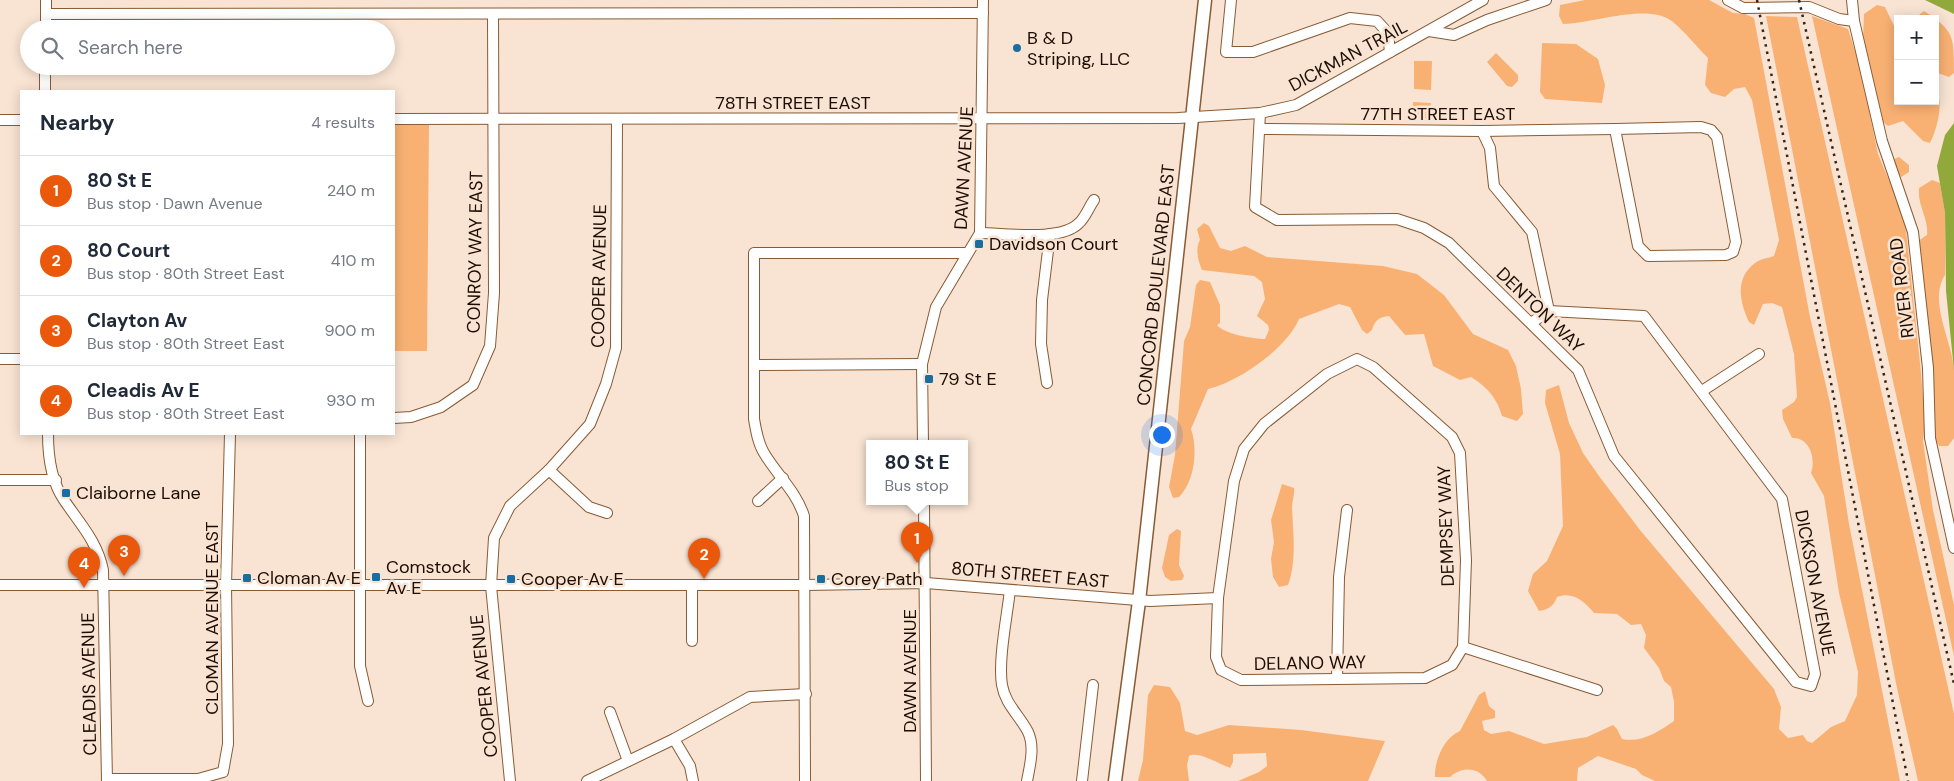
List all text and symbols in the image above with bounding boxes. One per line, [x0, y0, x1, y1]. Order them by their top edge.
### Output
street label: DICKMAN TRAIL [1285, 15, 1411, 97]
map controls [1894, 15, 1939, 105]
button: + [1894, 15, 1939, 60]
search box [20, 20, 395, 75]
place label: B & D Striping, LLC [1027, 26, 1130, 71]
icon: search [38, 34, 66, 62]
text: Search here [78, 35, 183, 60]
marker: B & D Striping, LLC [1011, 42, 1023, 54]
button: − [1894, 60, 1939, 105]
street label: 78TH STREET EAST [715, 91, 871, 115]
street label: 77TH STREET EAST [1361, 102, 1515, 126]
street label: DAWN AVENUE [949, 106, 979, 230]
text: Nearby [40, 109, 114, 137]
text: 4 results [311, 112, 375, 133]
street label: CONCORD BOULEVARD EAST [1131, 163, 1181, 407]
text: 80 St E [87, 168, 152, 193]
street label: CONROY WAY EAST [462, 170, 488, 334]
text: 1 [53, 180, 59, 201]
text: 240 m [327, 180, 375, 201]
text: Bus stop · Dawn Avenue [87, 193, 263, 214]
street label: COOPER AVENUE [586, 204, 612, 348]
place label: Davidson Court [989, 232, 1118, 256]
street label: RIVER ROAD [1884, 237, 1920, 339]
text: 80 Court [87, 238, 170, 263]
marker: Davidson Court [973, 238, 985, 250]
text: 2 [51, 250, 61, 271]
text: 410 m [331, 250, 375, 271]
street label: DENTON WAY [1491, 262, 1589, 358]
text: Bus stop · 80th Street East [87, 263, 285, 284]
text: Clayton Av [87, 308, 187, 333]
text: 3 [51, 320, 61, 341]
text: 900 m [325, 320, 375, 341]
text: Bus stop · 80th Street East [87, 333, 285, 354]
place label: 79 St E [939, 367, 997, 391]
marker: 79 St E [923, 373, 935, 385]
text: Cleadis Av E [87, 378, 200, 403]
text: 4 [51, 390, 61, 411]
text: 930 m [326, 390, 375, 411]
text: Bus stop · 80th Street East [87, 403, 285, 424]
your location [1149, 422, 1175, 448]
popup [866, 440, 968, 505]
text: 80 St E [884, 450, 950, 475]
street label: DEMPSEY WAY [1432, 464, 1460, 587]
text: Bus stop [884, 475, 949, 496]
place label: Claiborne Lane [76, 481, 201, 505]
marker: Claiborne Lane [60, 487, 72, 499]
street label: DICKSON AVENUE [1789, 508, 1841, 658]
street label: CLOMAN AVENUE EAST [200, 521, 224, 715]
pin: 1 [901, 522, 933, 563]
pin: 3 [108, 535, 140, 576]
pin: 2 [688, 538, 720, 579]
pin: 4 [68, 547, 100, 588]
place label: Comstock Av E [386, 555, 471, 600]
street label: 80TH STREET EAST [950, 556, 1110, 594]
place label: Cloman Av E [257, 566, 361, 590]
place label: Cooper Av E [521, 567, 624, 591]
place label: Corey Path [831, 567, 923, 591]
marker: Comstock Av E [370, 571, 382, 583]
marker: Cloman Av E [241, 572, 253, 584]
marker: Cooper Av E [505, 573, 517, 585]
marker: Corey Path [815, 573, 827, 585]
street label: DAWN AVENUE [898, 609, 922, 733]
street label: CLEADIS AVENUE [76, 612, 102, 756]
street label: COOPER AVENUE [465, 613, 503, 759]
street label: DELANO WAY [1254, 650, 1367, 676]

